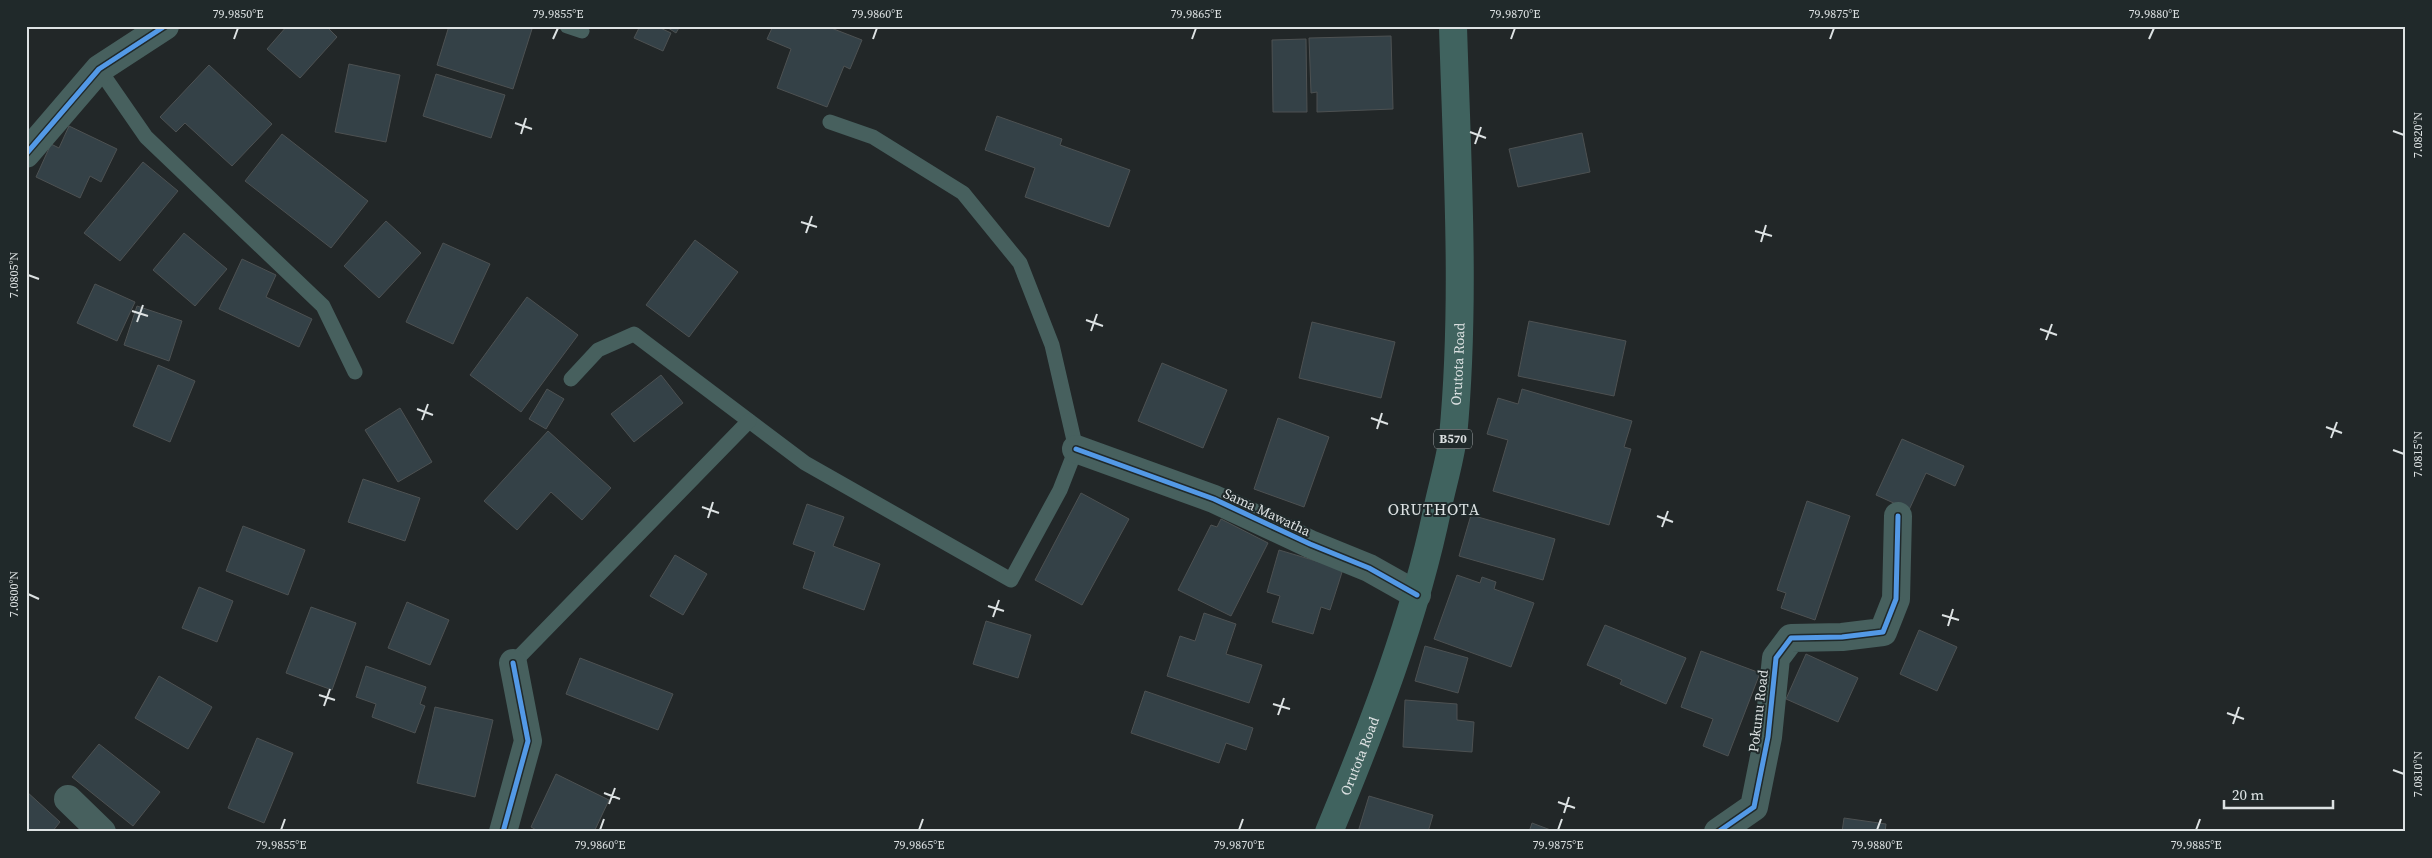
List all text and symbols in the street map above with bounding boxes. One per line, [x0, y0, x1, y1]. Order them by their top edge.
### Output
text: 79.9850°E [213, 6, 263, 22]
text: 79.9855°E [533, 6, 583, 22]
text: 79.9860°E [852, 6, 902, 22]
text: 79.9865°E [1171, 6, 1221, 22]
text: 79.9870°E [1490, 6, 1540, 22]
text: 79.9875°E [1809, 6, 1859, 22]
text: 79.9880°E [2129, 6, 2179, 22]
text: 7.0820°N [2410, 112, 2426, 158]
text: 7.0805°N [6, 252, 22, 298]
street label: Orutota Road [1446, 322, 1469, 406]
road number: B570 [1434, 429, 1472, 448]
text: 7.0815°N [2410, 431, 2426, 477]
street label: Sama Mawatha [1220, 483, 1315, 541]
district label: ORUTHOTA [1388, 498, 1480, 520]
text: 7.0800°N [6, 571, 22, 617]
street label: Pokunu Road [1743, 669, 1773, 753]
street label: Orutota Road [1335, 714, 1384, 798]
text: 7.0810°N [2410, 751, 2426, 797]
scale bar [2224, 778, 2333, 810]
text: 20 m [2232, 784, 2264, 805]
text: 79.9855°E [256, 837, 306, 853]
text: 79.9860°E [575, 837, 625, 853]
text: 79.9865°E [894, 837, 944, 853]
text: 79.9870°E [1214, 837, 1264, 853]
text: 79.9875°E [1533, 837, 1583, 853]
text: 79.9880°E [1852, 837, 1902, 853]
text: 79.9885°E [2171, 837, 2221, 853]

